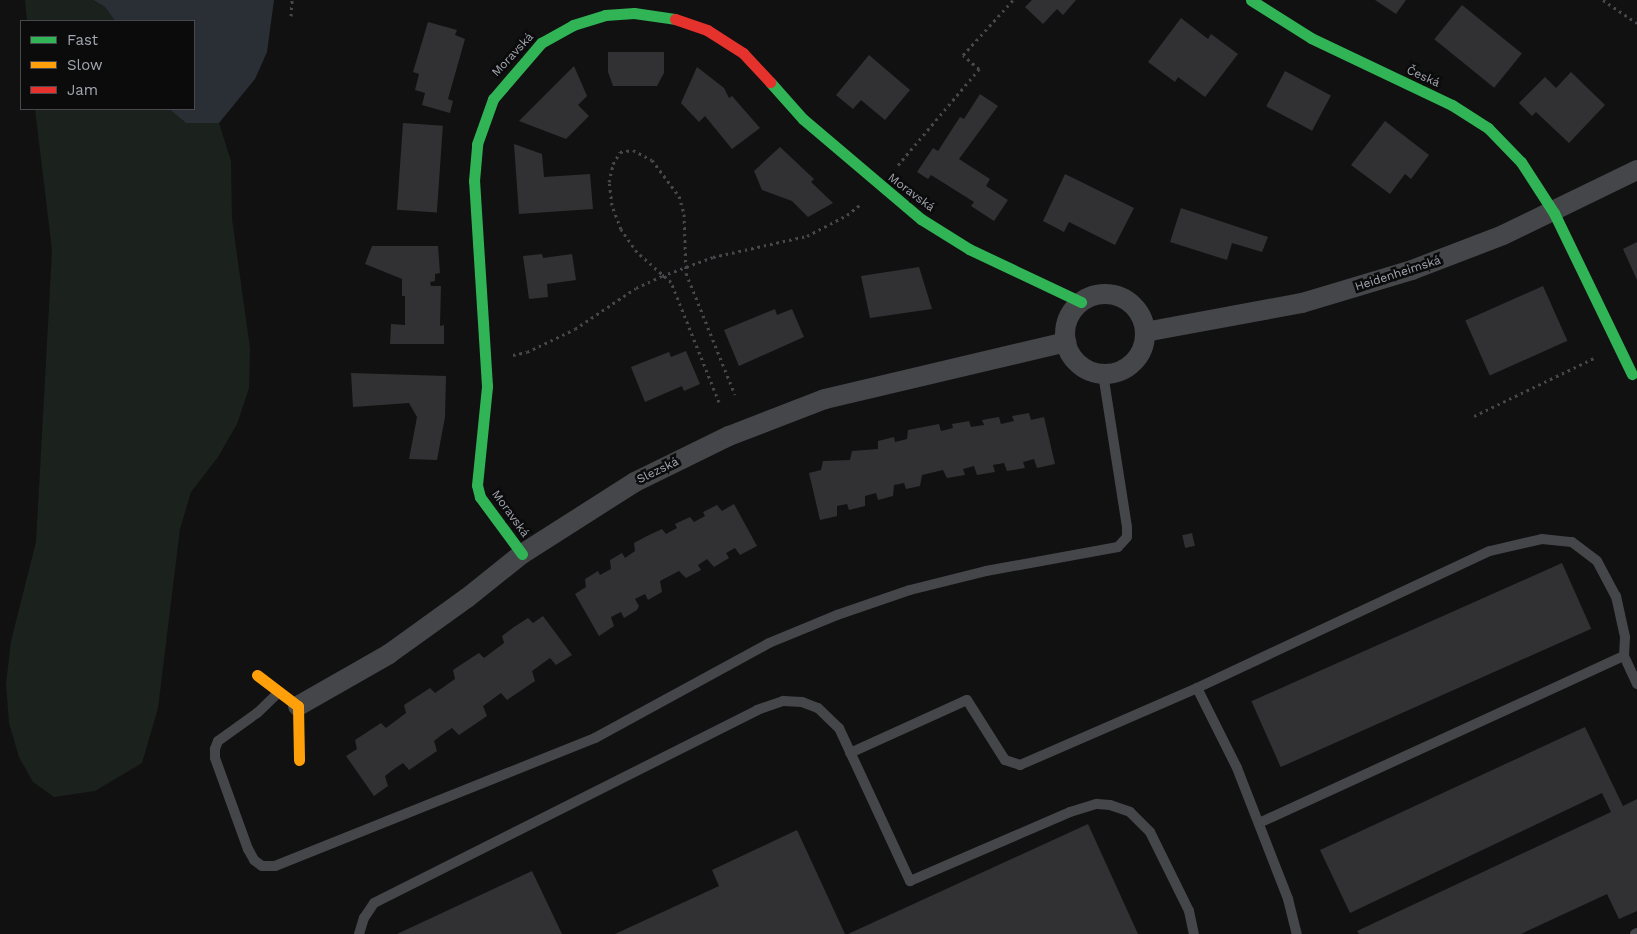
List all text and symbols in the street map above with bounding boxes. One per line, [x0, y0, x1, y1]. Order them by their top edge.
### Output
legend [20, 20, 195, 110]
street label: Moravská [489, 30, 537, 80]
text: Fast [67, 31, 98, 49]
text: Slow [67, 56, 103, 74]
street label: Česká [1404, 63, 1442, 91]
text: Jam [67, 81, 98, 99]
street label: Moravská [885, 171, 937, 215]
street label: Heidenheimská [1353, 253, 1443, 295]
street label: Slezská [635, 455, 681, 487]
street label: Moravská [488, 488, 532, 540]

